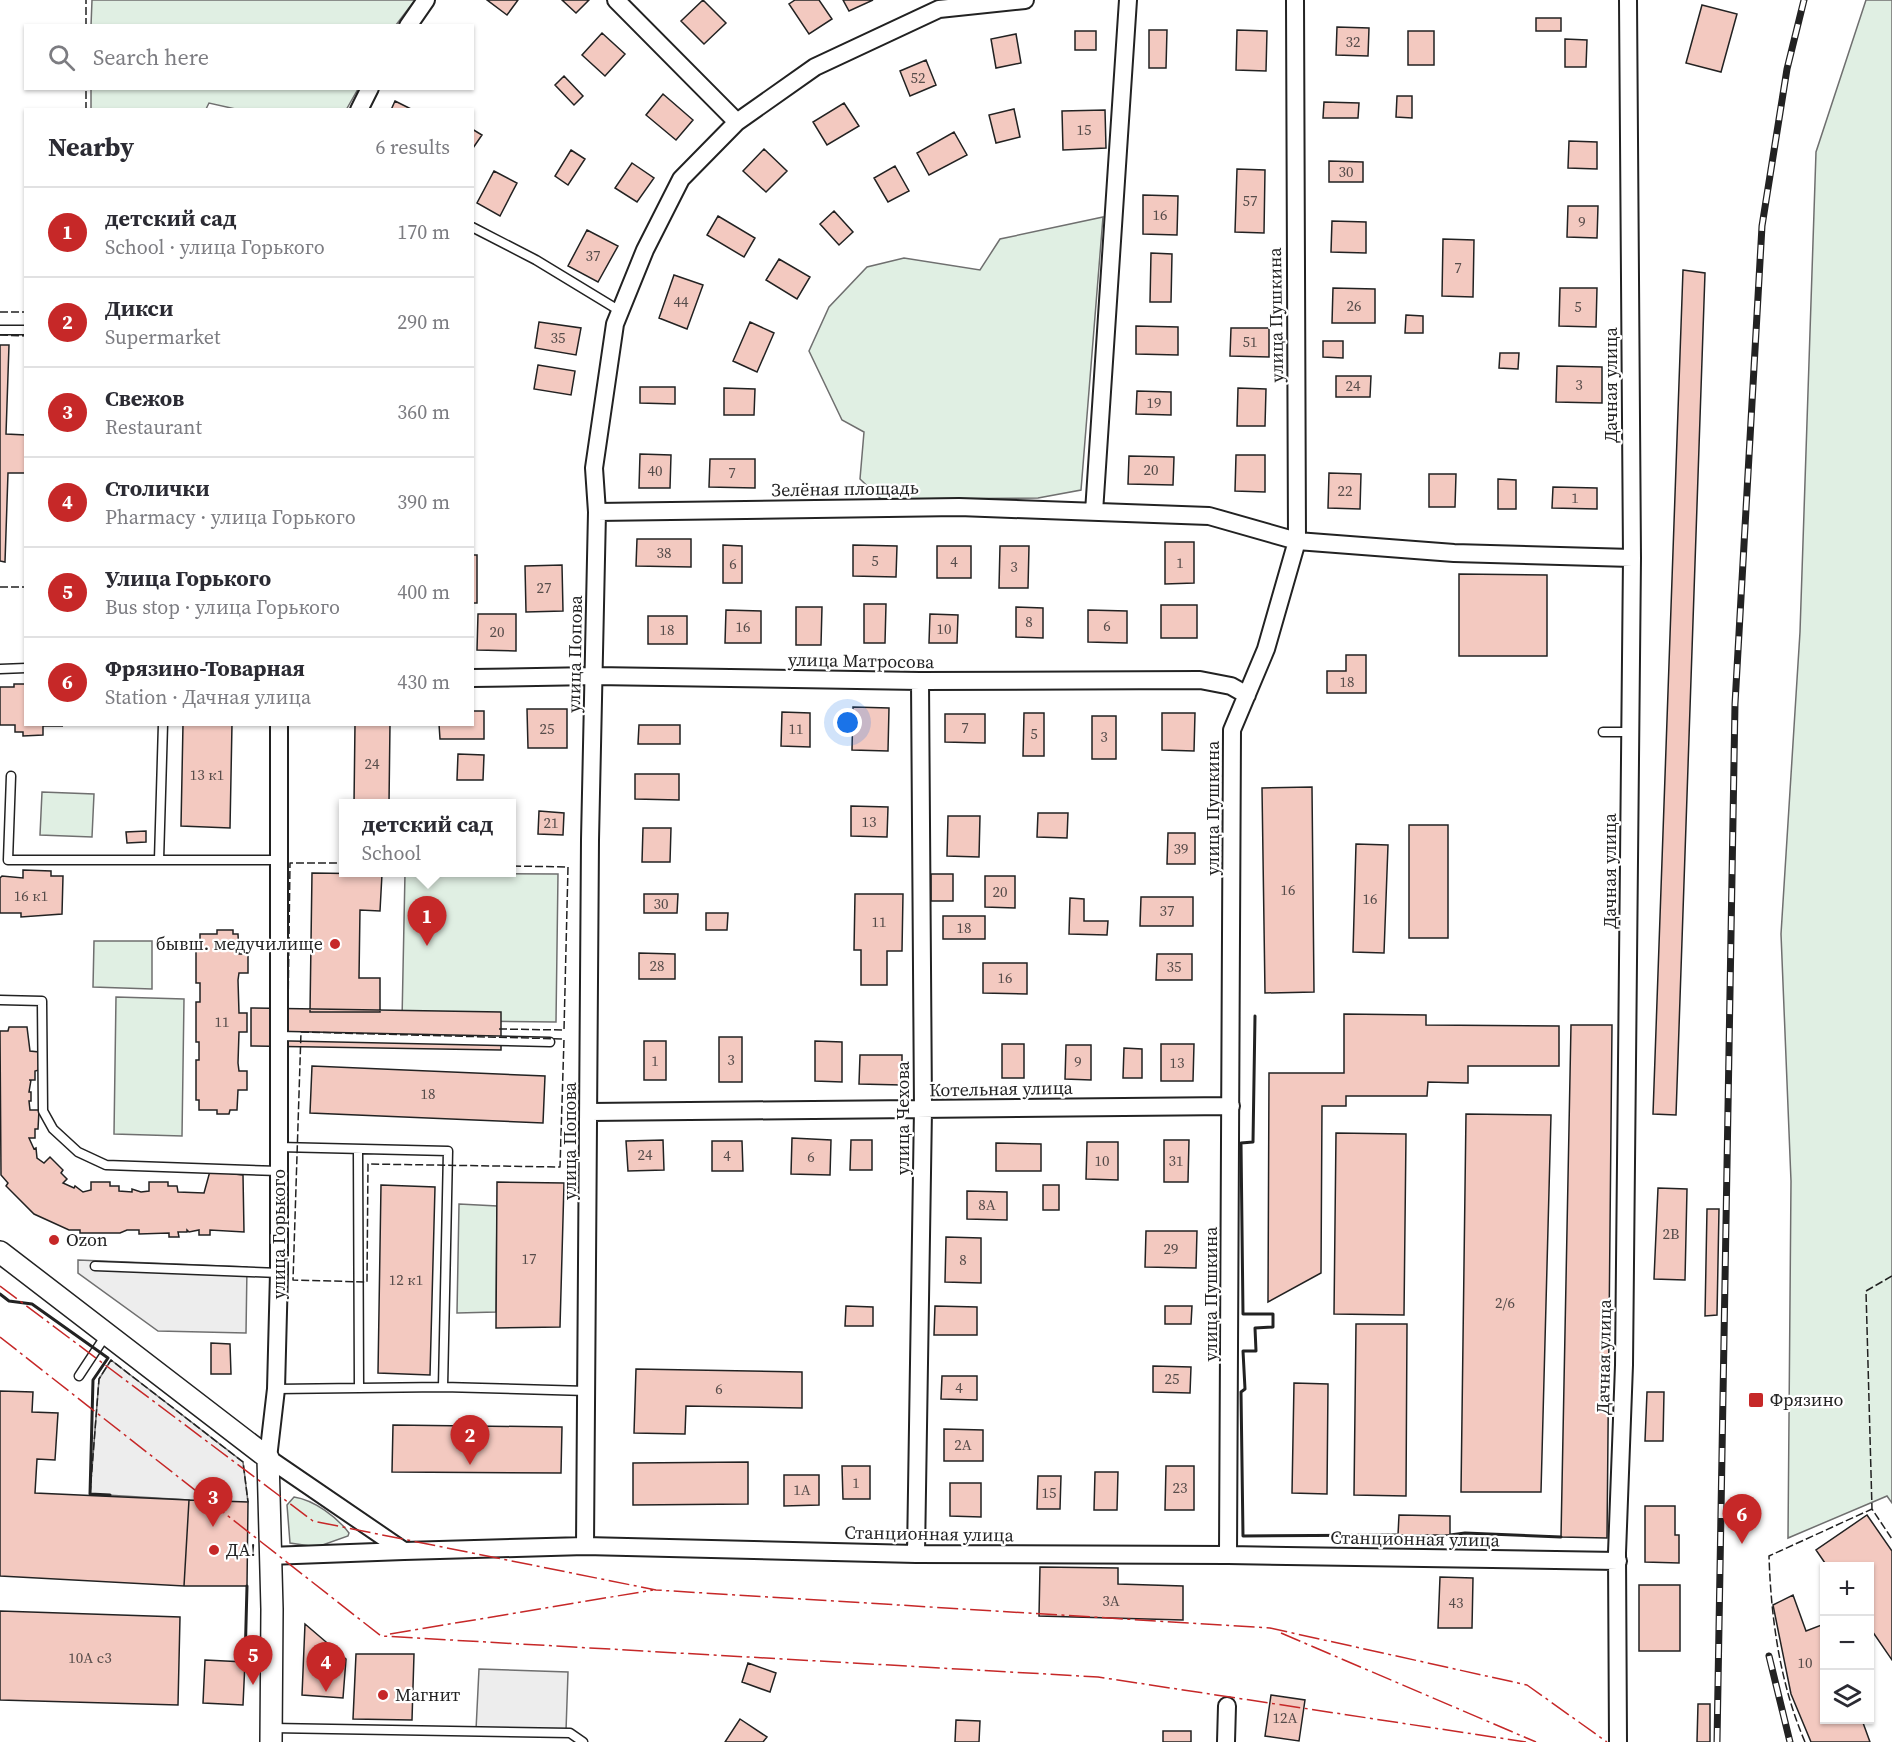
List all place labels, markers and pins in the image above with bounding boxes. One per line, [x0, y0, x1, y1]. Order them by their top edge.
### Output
pin: 1 [408, 896, 446, 946]
place label: бывш. медучилище [156, 931, 323, 956]
marker: бывш. медучилище [328, 937, 342, 951]
place label: Ozon [66, 1227, 108, 1252]
marker: Ozon [47, 1233, 61, 1247]
place label: Фрязино [1770, 1387, 1844, 1412]
marker: Фрязино [1747, 1391, 1765, 1409]
pin: 2 [450, 1416, 490, 1465]
pin: 3 [194, 1478, 232, 1527]
pin: 6 [1722, 1494, 1762, 1544]
place label: ДА! [226, 1537, 256, 1562]
marker: ДА! [207, 1543, 221, 1557]
pin: 5 [234, 1636, 272, 1685]
pin: 4 [306, 1642, 346, 1692]
place label: Магнит [395, 1682, 461, 1707]
marker: Магнит [376, 1688, 390, 1702]

